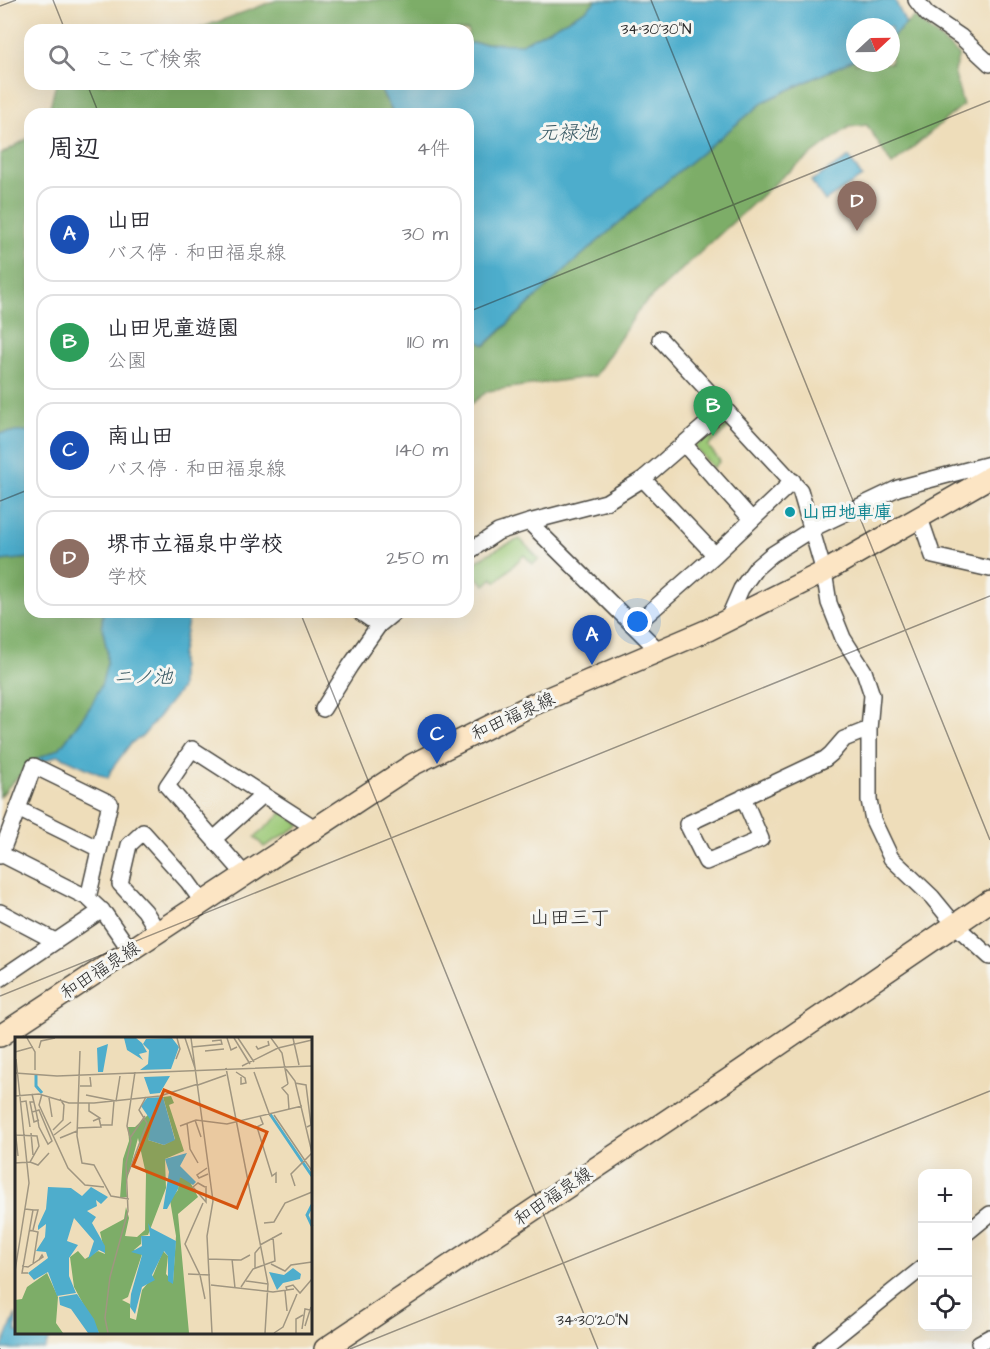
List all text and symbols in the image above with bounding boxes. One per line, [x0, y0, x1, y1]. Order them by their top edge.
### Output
north arrow [846, 18, 900, 72]
text: 34°30'30"N [621, 19, 691, 40]
search box [24, 24, 474, 90]
icon: search [45, 41, 78, 74]
text: ここで検索 [93, 44, 203, 75]
water label: 元禄池 [538, 119, 599, 147]
text: 周辺 [48, 131, 100, 167]
text: 4件 [416, 135, 450, 163]
pin: D [838, 182, 876, 231]
text: 山田 [107, 205, 151, 236]
text: A [63, 220, 76, 248]
text: 30 m [402, 220, 448, 248]
text: バス停 · 和田福泉線 [107, 239, 286, 267]
text: 山田児童遊園 [107, 313, 239, 344]
text: B [62, 328, 77, 356]
text: 110 m [407, 328, 448, 356]
text: 公園 [107, 347, 147, 375]
pin: B [694, 386, 732, 436]
text: 南山田 [107, 421, 173, 452]
text: C [62, 436, 77, 464]
text: 140 m [396, 436, 448, 464]
text: バス停 · 和田福泉線 [107, 455, 286, 483]
place label: 山田地車庫 [802, 500, 892, 525]
marker: 山田地車庫 [783, 505, 797, 519]
text: 堺市立福泉中学校 [107, 529, 283, 560]
text: D [63, 544, 76, 572]
text: 250 m [386, 544, 448, 572]
text: 学校 [107, 563, 147, 591]
your location [623, 607, 652, 636]
pin: A [572, 616, 612, 665]
water label: ニノ池 [113, 663, 174, 691]
street label: 和田福泉線 [467, 686, 559, 747]
pin: C [418, 714, 456, 764]
district label: 山田三丁 [530, 904, 610, 932]
street label: 和田福泉線 [56, 935, 145, 1005]
inset map [15, 1037, 312, 1334]
street label: 和田福泉線 [509, 1161, 598, 1232]
map controls [918, 1169, 972, 1331]
button: + [918, 1169, 972, 1223]
button: − [918, 1223, 972, 1277]
button: locate [918, 1277, 972, 1331]
text: 34°30'20"N [556, 1310, 628, 1331]

